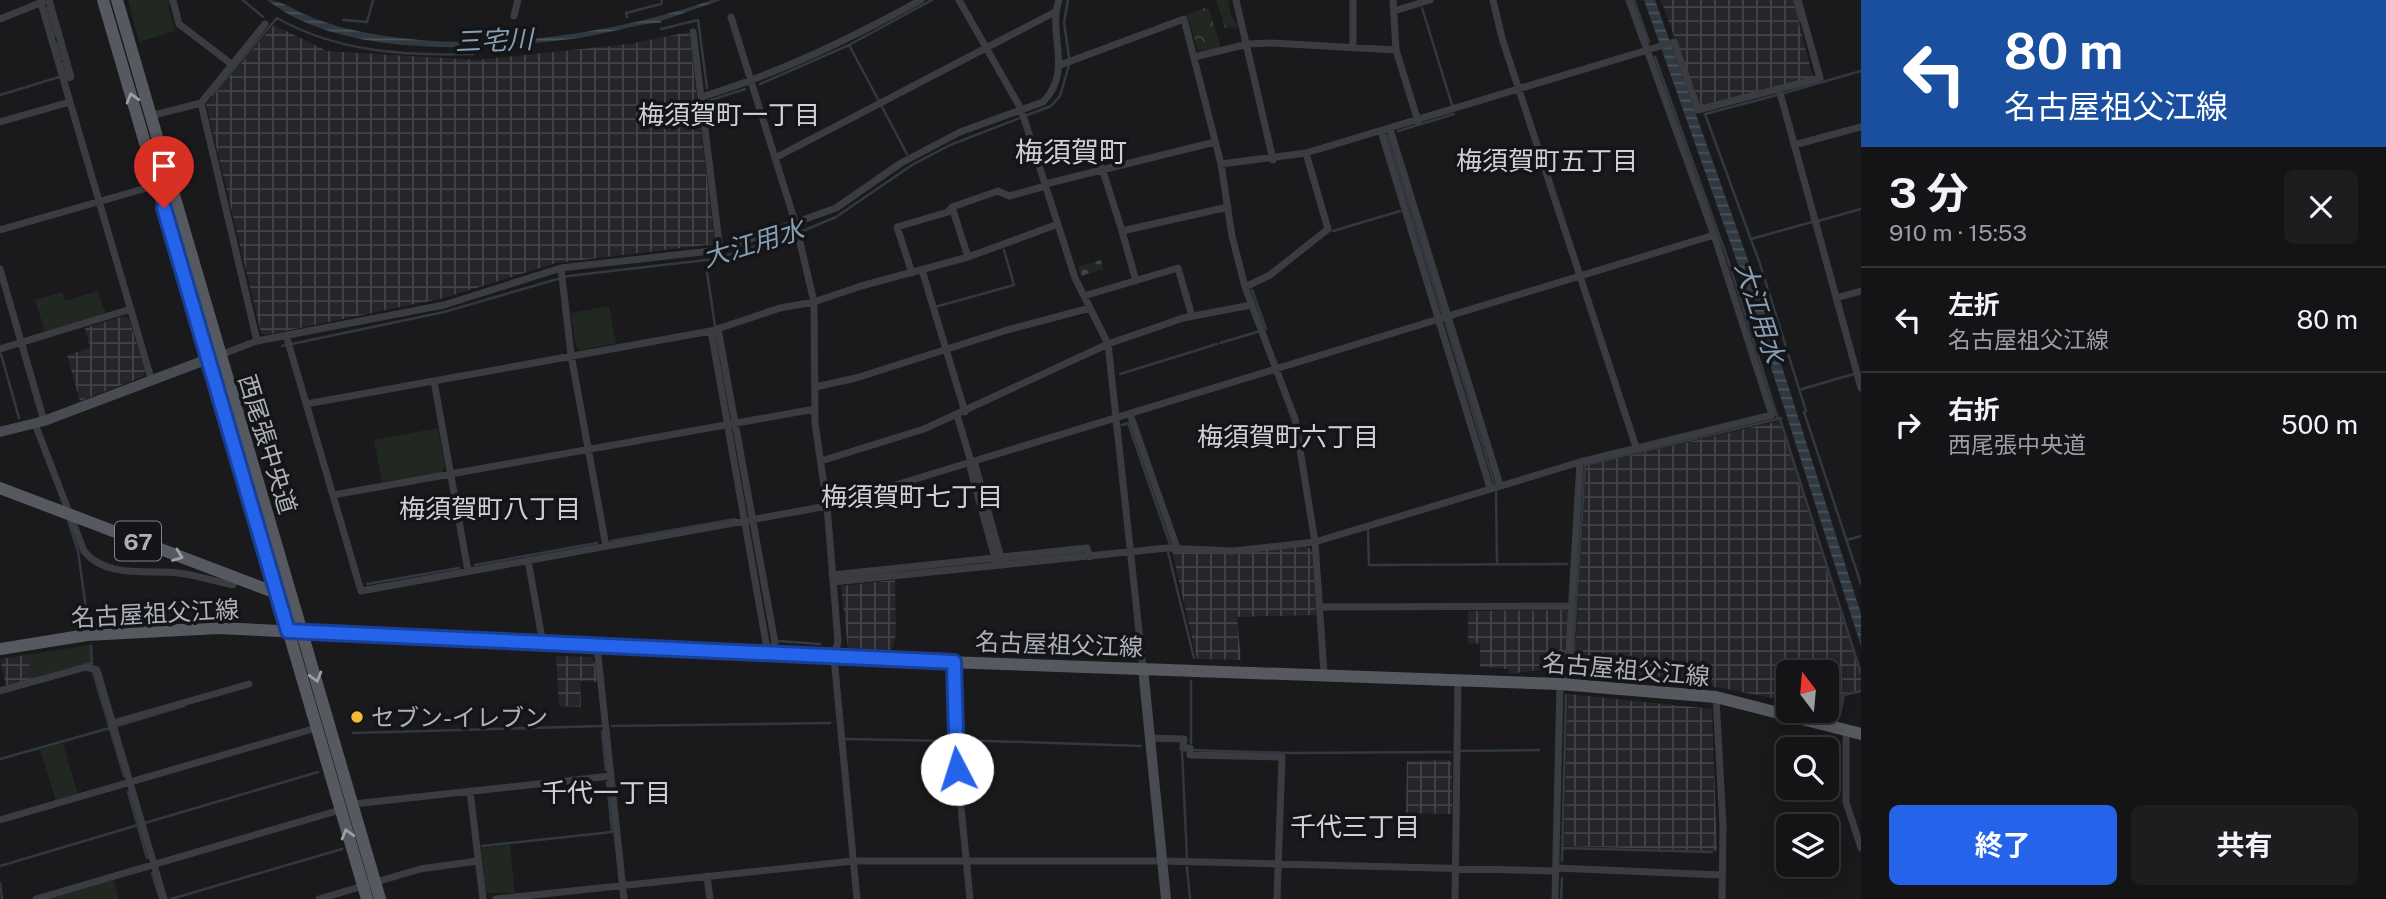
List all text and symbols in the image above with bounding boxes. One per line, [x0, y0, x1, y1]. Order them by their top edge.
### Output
text: 80 m [2004, 22, 2123, 80]
water label: 三宅川 [454, 23, 537, 57]
icon: left [1889, 28, 1980, 119]
text: 名古屋祖父江線 [2004, 88, 2228, 125]
one-way arrow [125, 92, 140, 104]
district label: 梅須賀町一丁目 [638, 99, 820, 130]
district label: 梅須賀町 [1015, 135, 1127, 168]
pin [134, 136, 194, 208]
district label: 梅須賀町五丁目 [1456, 145, 1638, 176]
icon: arrive [145, 147, 183, 185]
text: 3 分 [1889, 168, 1968, 217]
button: close [2284, 170, 2358, 244]
water label: 大江用水 [699, 212, 810, 273]
text: 910 m · 15:53 [1889, 219, 2027, 246]
water label: 大江用水 [1729, 258, 1792, 369]
text: 左折 [1948, 289, 2000, 320]
icon: left [1889, 301, 1927, 339]
text: 80 m [2297, 304, 2358, 335]
text: 名古屋祖父江線 [1948, 326, 2109, 353]
street label: 西尾張中央道 [234, 371, 302, 517]
text: 右折 [1948, 394, 2000, 425]
icon: right [1889, 406, 1927, 444]
text: 500 m [2281, 409, 2358, 440]
district label: 梅須賀町六丁目 [1197, 421, 1379, 452]
text: 西尾張中央道 [1948, 431, 2086, 458]
district label: 梅須賀町七丁目 [821, 481, 1003, 512]
district label: 梅須賀町八丁目 [399, 493, 581, 524]
road number: 67 [115, 522, 161, 561]
one-way arrow [172, 548, 184, 562]
street label: 名古屋祖父江線 [70, 595, 240, 631]
street label: 名古屋祖父江線 [975, 627, 1143, 661]
street label: 名古屋祖父江線 [1541, 648, 1711, 690]
north arrow [1776, 660, 1839, 723]
map controls [1776, 660, 1839, 877]
one-way arrow [307, 670, 322, 682]
place label: セブン-イレブン [371, 703, 548, 731]
marker: セブン-イレブン [349, 709, 365, 725]
position arrow [920, 732, 994, 806]
button: search [1776, 737, 1839, 800]
district label: 千代一丁目 [541, 777, 671, 808]
button: 終了 [1889, 805, 2117, 885]
button: 共有 [2131, 805, 2358, 885]
district label: 千代三丁目 [1290, 811, 1420, 842]
button: layers [1776, 814, 1839, 877]
one-way arrow [341, 828, 356, 840]

